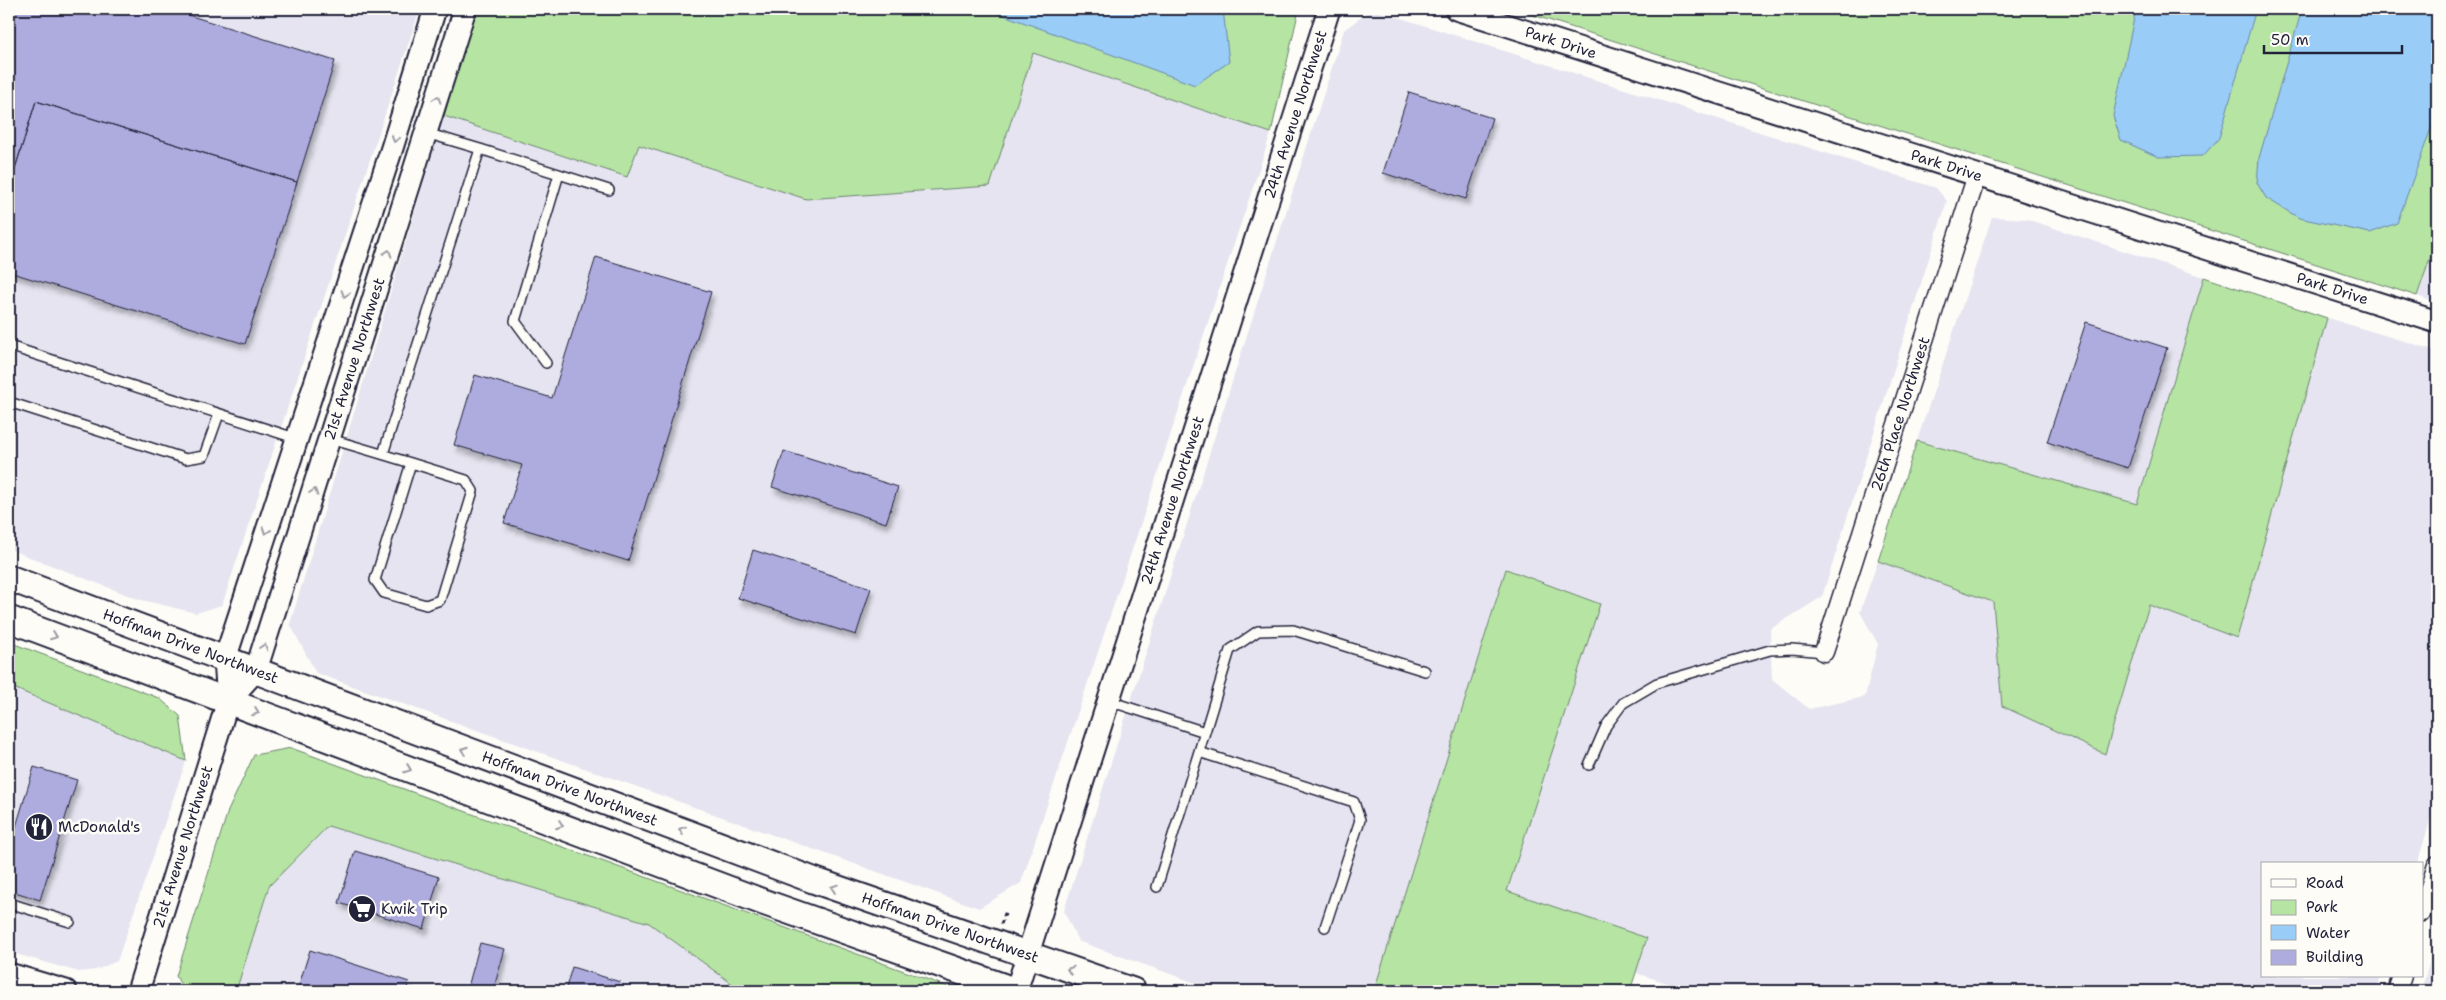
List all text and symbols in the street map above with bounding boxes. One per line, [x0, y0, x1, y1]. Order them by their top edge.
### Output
street label: Park Drive [1522, 22, 1599, 63]
scale bar [2264, 22, 2401, 54]
street label: 24th Avenue Northwest [1259, 28, 1332, 201]
text: 50 m [2271, 30, 2309, 50]
one-way arrow [432, 95, 442, 103]
one-way arrow [391, 134, 401, 143]
street label: Park Drive [1908, 145, 1985, 186]
one-way arrow [382, 250, 392, 258]
street label: Park Drive [2294, 268, 2371, 309]
street label: 21st Avenue Northwest [319, 275, 389, 443]
one-way arrow [341, 289, 351, 297]
street label: 26th Place Northwest [1866, 334, 1935, 494]
street label: 24th Avenue Northwest [1136, 413, 1209, 587]
one-way arrow [308, 489, 318, 497]
one-way arrow [262, 526, 272, 535]
street label: Hoffman Drive Northwest [100, 604, 281, 688]
one-way arrow [50, 631, 58, 641]
one-way arrow [258, 643, 268, 652]
one-way arrow [251, 705, 260, 716]
one-way arrow [460, 746, 469, 756]
street label: Hoffman Drive Northwest [479, 747, 660, 831]
street label: 21st Avenue Northwest [148, 763, 217, 931]
one-way arrow [403, 763, 412, 773]
restaurant icon: McDonald's [24, 812, 54, 842]
place label: McDonald's [58, 817, 140, 837]
one-way arrow [555, 819, 564, 829]
one-way arrow [678, 826, 687, 836]
legend [2261, 862, 2424, 978]
text: Road [2306, 873, 2344, 893]
one-way arrow [831, 883, 839, 893]
street label: Hoffman Drive Northwest [859, 888, 1041, 968]
supermarket icon: Kwik Trip [347, 894, 377, 924]
text: Park [2306, 897, 2338, 917]
place label: Kwik Trip [381, 899, 448, 919]
text: Water [2306, 923, 2350, 943]
text: Building [2306, 947, 2363, 967]
one-way arrow [1067, 966, 1075, 976]

